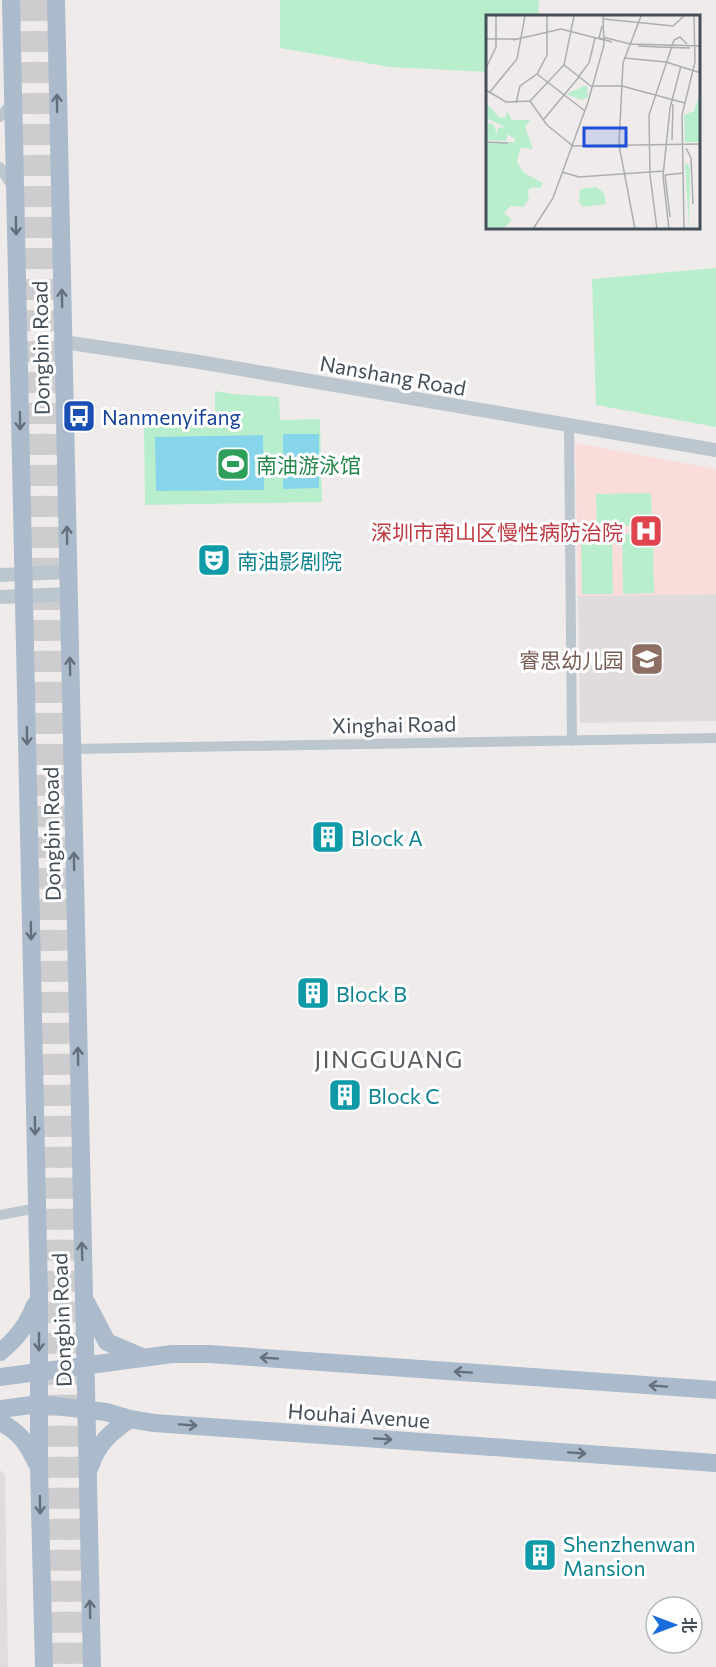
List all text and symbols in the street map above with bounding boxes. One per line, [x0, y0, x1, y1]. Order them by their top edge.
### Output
inset map [486, 15, 701, 230]
one-way arrow [52, 94, 63, 114]
one-way arrow [10, 216, 21, 236]
street label: Dongbin Road [26, 281, 54, 415]
one-way arrow [56, 289, 68, 309]
street label: Nanshang Road [318, 350, 468, 400]
bus stop icon: Nanmenyifang [61, 398, 97, 434]
place label: Nanmenyifang [102, 404, 241, 429]
one-way arrow [14, 411, 26, 431]
sports icon: 南油游泳馆 [215, 446, 251, 482]
place label: 南油游泳馆 [256, 452, 361, 477]
hospital icon: 深圳市南山区慢性病防治院 [628, 513, 664, 549]
place label: 深圳市南山区慢性病防治院 [371, 519, 623, 544]
one-way arrow [61, 526, 73, 546]
theatre icon: 南油影剧院 [196, 542, 232, 578]
place label: 南油影剧院 [237, 548, 342, 573]
school or university icon: 睿思幼儿园 [629, 641, 665, 677]
place label: 睿思幼儿园 [519, 647, 624, 672]
one-way arrow [64, 656, 76, 676]
street label: Xinghai Road [332, 710, 456, 738]
one-way arrow [21, 726, 33, 746]
street label: Dongbin Road [37, 767, 65, 901]
building icon: Block A [310, 819, 346, 855]
place label: Block A [351, 825, 423, 850]
one-way arrow [68, 851, 80, 871]
one-way arrow [25, 921, 37, 941]
building icon: Block B [295, 975, 331, 1011]
place label: Block B [336, 981, 407, 1006]
district label: JINGGUANG [314, 1044, 464, 1073]
one-way arrow [72, 1046, 83, 1066]
building icon: Block C [327, 1077, 363, 1113]
place label: Block C [368, 1083, 440, 1108]
one-way arrow [29, 1116, 41, 1136]
one-way arrow [76, 1241, 88, 1261]
street label: Dongbin Road [46, 1252, 76, 1388]
one-way arrow [33, 1332, 45, 1352]
one-way arrow [259, 1352, 279, 1363]
one-way arrow [454, 1366, 474, 1377]
one-way arrow [648, 1380, 668, 1391]
street label: Houhai Avenue [287, 1398, 431, 1432]
one-way arrow [178, 1420, 198, 1431]
one-way arrow [372, 1434, 392, 1445]
one-way arrow [567, 1448, 587, 1459]
one-way arrow [35, 1494, 46, 1514]
place label: Shenzhenwan Mansion [563, 1531, 695, 1580]
building icon: Shenzhenwan Mansion [522, 1537, 558, 1573]
north arrow [644, 1595, 704, 1655]
one-way arrow [85, 1599, 96, 1619]
text: 北 [680, 1617, 699, 1633]

